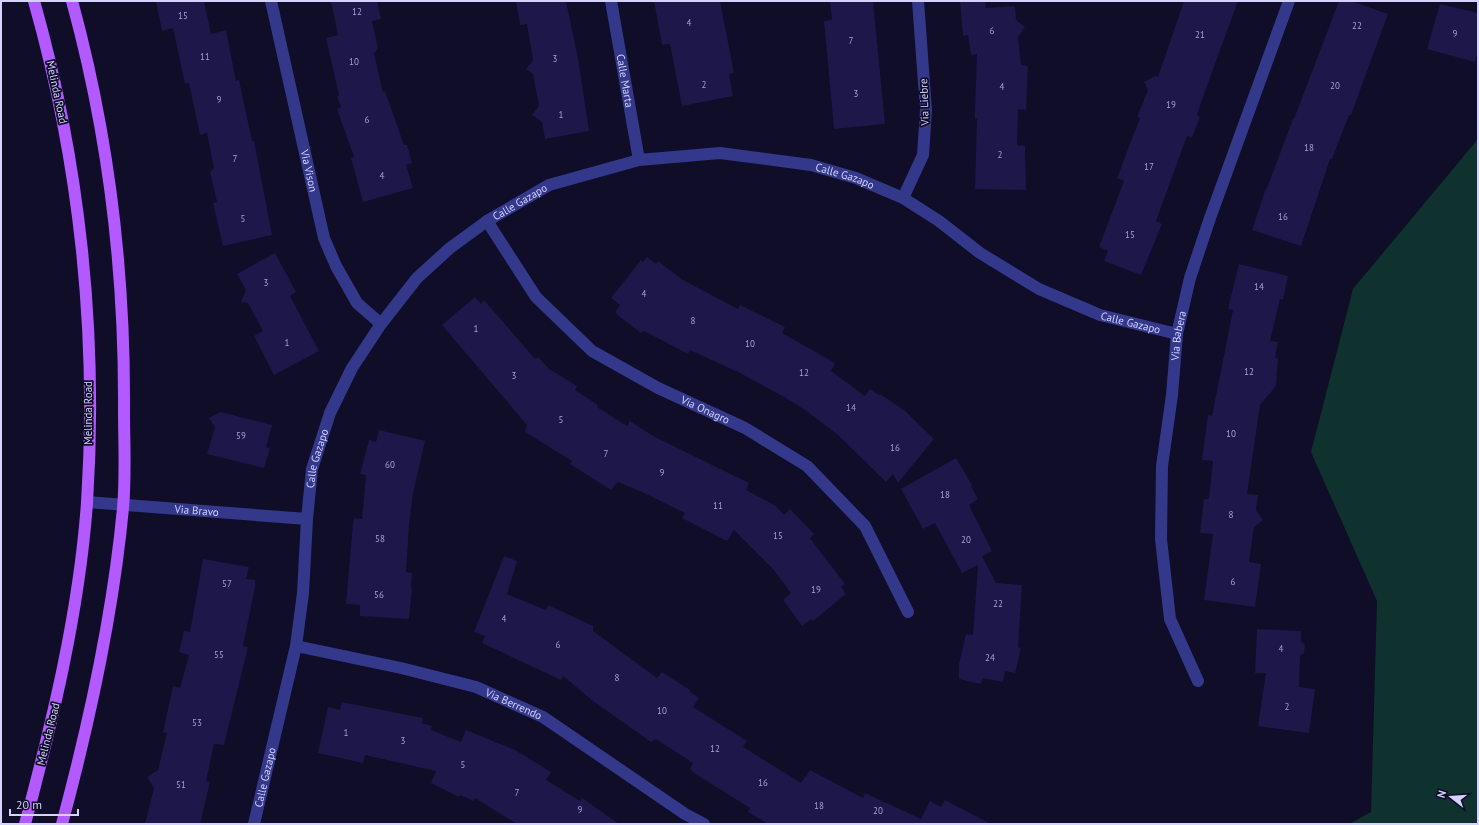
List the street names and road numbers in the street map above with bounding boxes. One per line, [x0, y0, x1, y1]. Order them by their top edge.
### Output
street label: Calle Marta [613, 53, 637, 109]
street label: Melinda Road [43, 59, 71, 125]
street label: Via Liebre [916, 78, 932, 127]
street label: Via Vison [297, 147, 321, 193]
street label: Calle Gazapo [814, 160, 877, 192]
street label: Calle Gazapo [490, 181, 550, 223]
street label: Calle Gazapo [1099, 308, 1162, 337]
street label: Via Babera [1168, 309, 1189, 362]
street label: Melinda Road [81, 381, 95, 445]
street label: Via Onagro [678, 392, 732, 427]
street label: Calle Gazapo [303, 427, 331, 489]
street label: Via Bravo [173, 502, 219, 519]
street label: Via Berrendo [482, 685, 544, 723]
street label: Melinda Road [33, 701, 63, 767]
street label: Calle Gazapo [251, 746, 279, 809]

